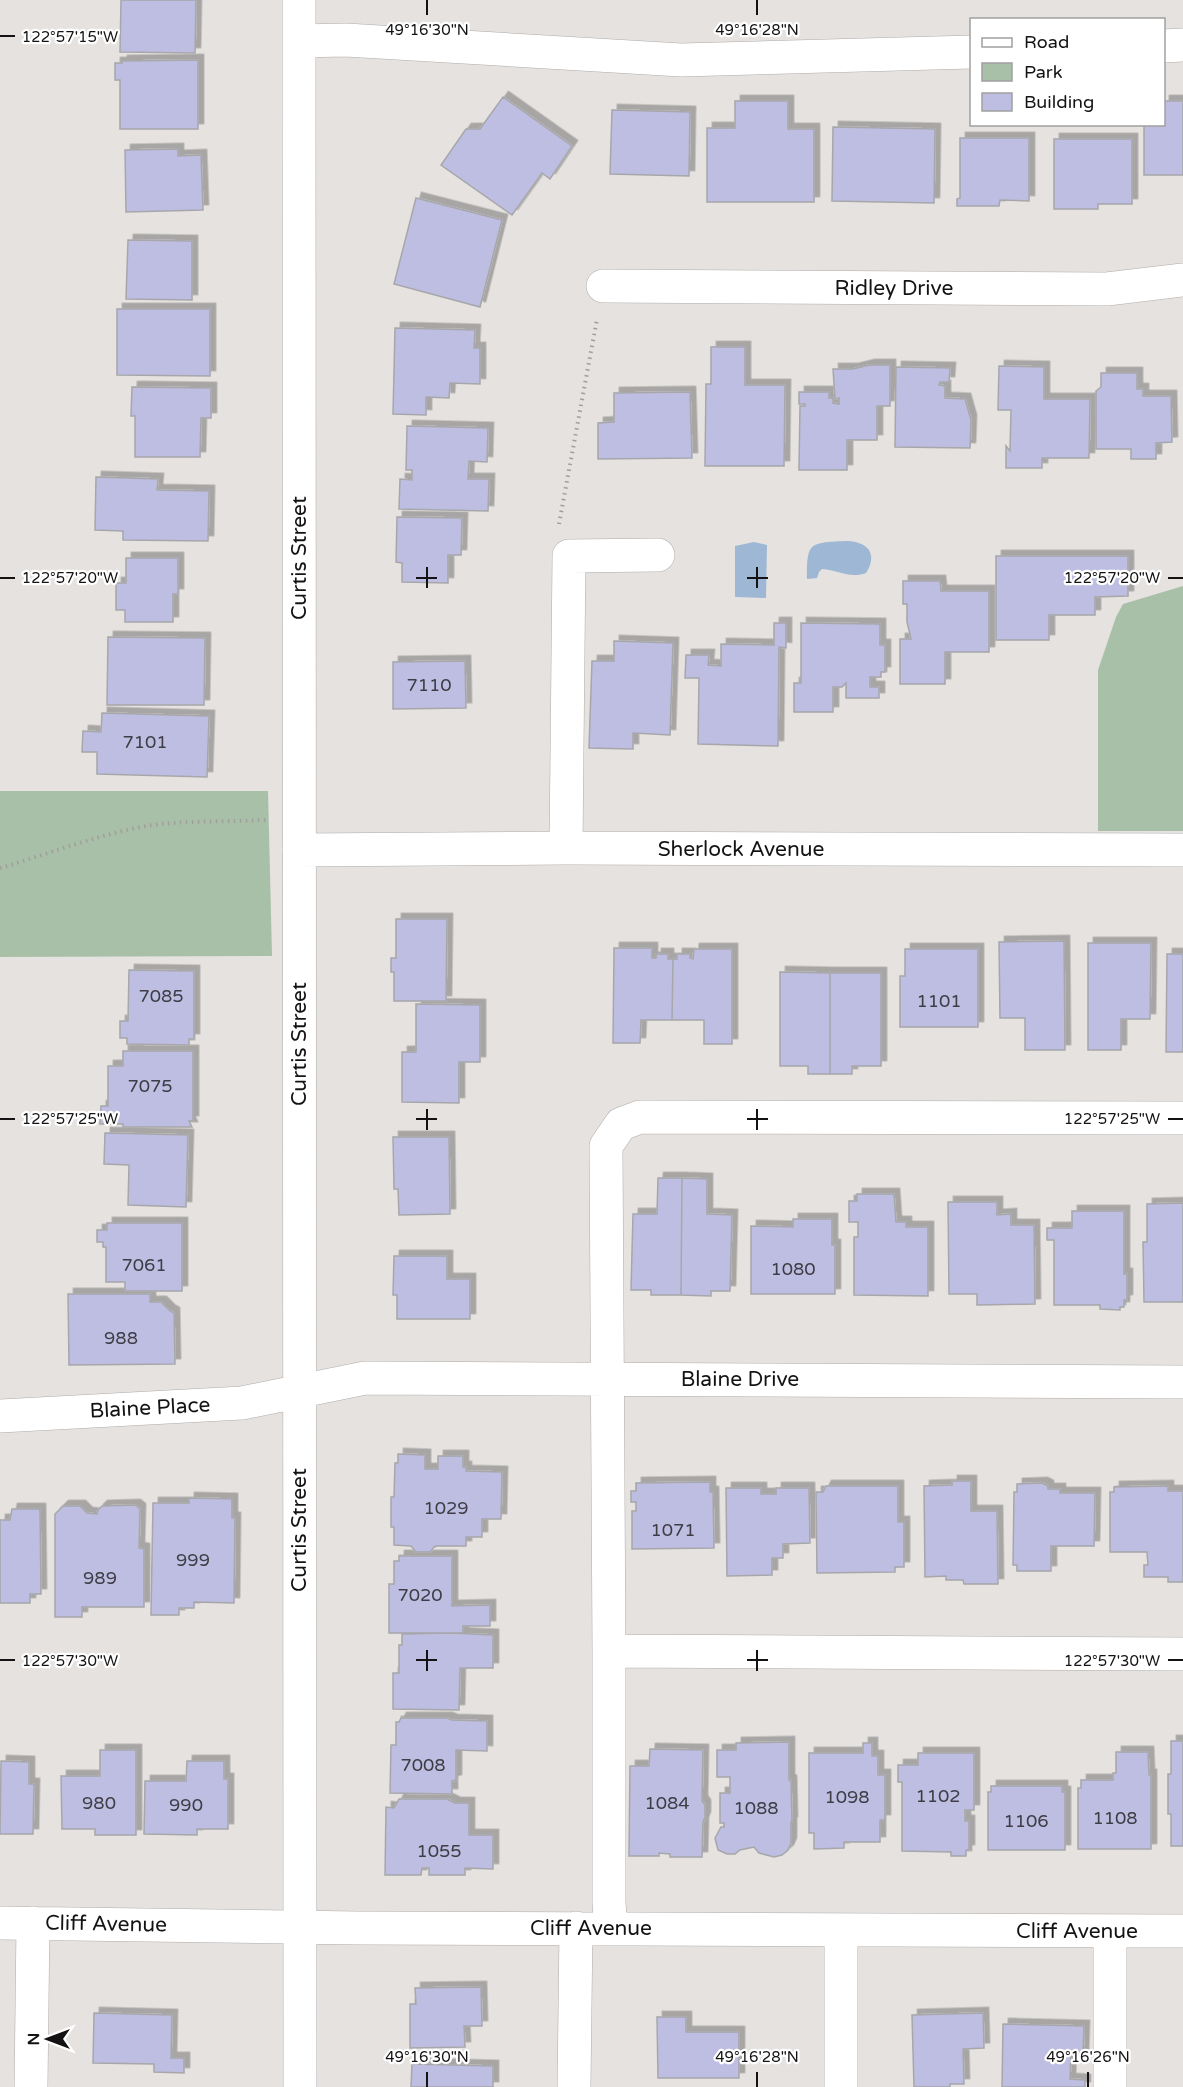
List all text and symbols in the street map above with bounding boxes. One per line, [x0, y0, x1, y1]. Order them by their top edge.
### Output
legend [970, 18, 1165, 126]
text: 49°16'30"N [385, 21, 469, 39]
text: 49°16'28"N [715, 21, 799, 39]
text: 122°57'15"W [22, 28, 118, 46]
text: Road [1024, 31, 1069, 53]
text: Park [1024, 61, 1063, 83]
text: Building [1024, 91, 1094, 113]
street label: Ridley Drive [835, 276, 954, 301]
street label: Curtis Street [287, 496, 312, 620]
text: 122°57'20"W [22, 569, 118, 587]
text: 122°57'20"W [1064, 569, 1160, 587]
house number: 7110 [406, 674, 452, 696]
house number: 7101 [122, 731, 168, 753]
street label: Sherlock Avenue [658, 837, 824, 862]
street label: Curtis Street [287, 982, 312, 1106]
house number: 7085 [138, 985, 184, 1007]
house number: 1101 [916, 990, 962, 1012]
house number: 7075 [127, 1075, 173, 1097]
text: 122°57'25"W [22, 1110, 118, 1128]
text: 122°57'25"W [1064, 1110, 1160, 1128]
house number: 7061 [121, 1254, 167, 1276]
house number: 1080 [770, 1258, 816, 1280]
house number: 988 [104, 1327, 138, 1349]
street label: Blaine Drive [681, 1367, 799, 1392]
street label: Blaine Place [89, 1392, 211, 1424]
street label: Curtis Street [287, 1468, 312, 1592]
house number: 1029 [423, 1497, 469, 1519]
house number: 1071 [650, 1519, 696, 1541]
house number: 999 [176, 1549, 210, 1571]
house number: 989 [83, 1567, 117, 1589]
house number: 7020 [397, 1584, 443, 1606]
text: 122°57'30"W [22, 1652, 118, 1670]
text: 122°57'30"W [1064, 1652, 1160, 1670]
house number: 7008 [400, 1754, 446, 1776]
house number: 1102 [915, 1785, 961, 1807]
house number: 1098 [824, 1786, 870, 1808]
house number: 980 [82, 1792, 116, 1814]
house number: 1084 [644, 1792, 690, 1814]
house number: 990 [169, 1794, 203, 1816]
house number: 1088 [733, 1797, 779, 1819]
house number: 1108 [1092, 1807, 1138, 1829]
house number: 1106 [1003, 1810, 1049, 1832]
house number: 1055 [416, 1840, 462, 1862]
street label: Cliff Avenue [45, 1910, 167, 1938]
street label: Cliff Avenue [530, 1916, 652, 1941]
street label: Cliff Avenue [1016, 1919, 1138, 1944]
north arrow [18, 2009, 78, 2069]
text: N [24, 2033, 44, 2045]
text: 49°16'30"N [385, 2048, 469, 2066]
text: 49°16'28"N [715, 2048, 799, 2066]
text: 49°16'26"N [1046, 2048, 1130, 2066]

